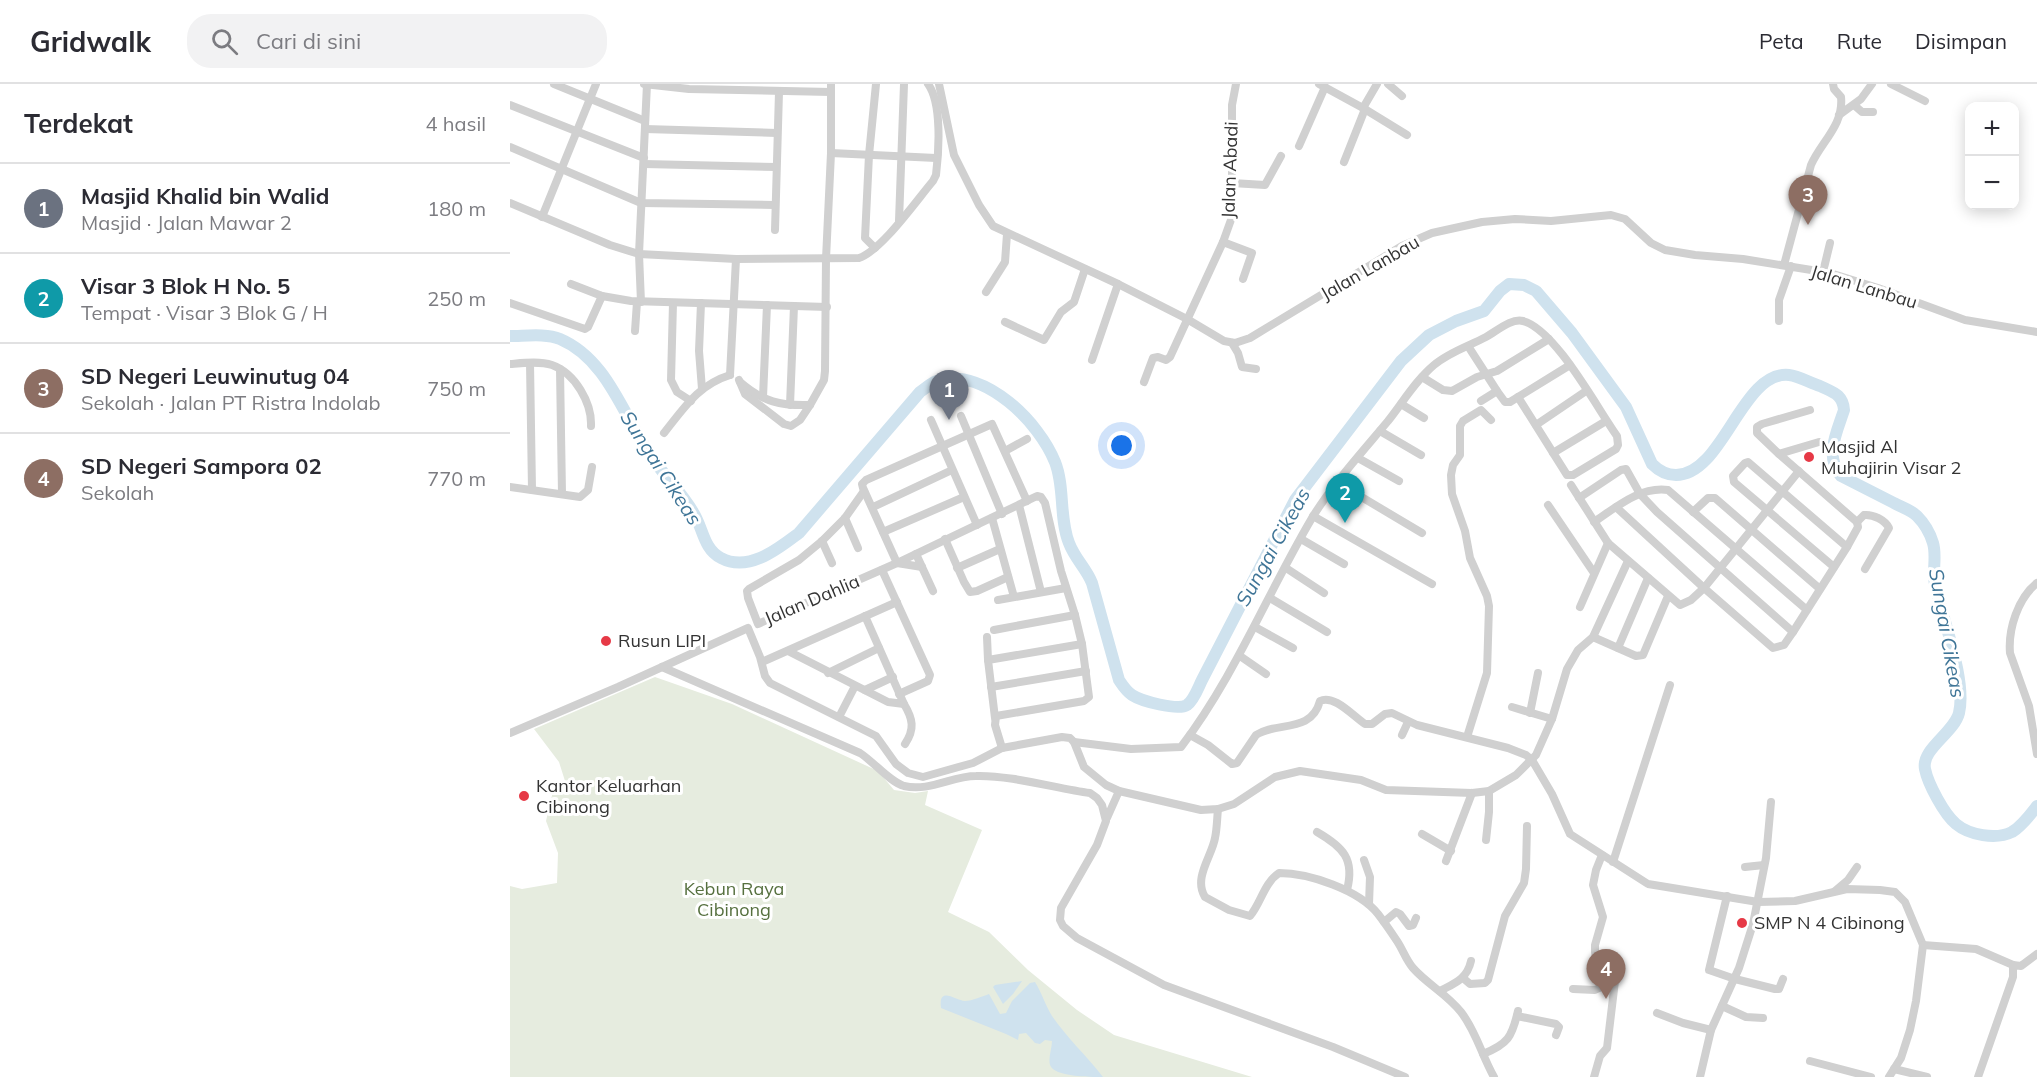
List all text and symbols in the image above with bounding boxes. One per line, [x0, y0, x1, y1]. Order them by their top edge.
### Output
search box [187, 14, 607, 68]
text: Gridwalk [30, 24, 151, 59]
icon: search [208, 25, 241, 58]
text: Cari di sini [256, 27, 361, 55]
text: Peta [1759, 28, 1804, 54]
text: Rute [1837, 28, 1882, 54]
text: Disimpan [1915, 28, 2007, 54]
map controls [1965, 102, 2019, 210]
button: + [1965, 102, 2019, 156]
text: Terdekat [24, 107, 133, 140]
text: 4 hasil [426, 111, 486, 136]
street label: Jalan Abadi [1216, 121, 1243, 219]
button: − [1965, 156, 2019, 210]
pin: 3 [1788, 176, 1828, 225]
text: Masjid Khalid bin Walid [81, 182, 329, 210]
text: 1 [38, 196, 50, 221]
text: 180 m [427, 196, 486, 221]
text: Masjid · Jalan Mawar 2 [81, 210, 292, 235]
street label: Jalan Lanbau [1316, 230, 1423, 305]
street label: Jalan Lanbau [1808, 259, 1920, 314]
text: Visar 3 Blok H No. 5 [81, 272, 290, 300]
text: 2 [38, 286, 50, 311]
text: 250 m [427, 286, 486, 311]
text: Tempat · Visar 3 Blok G / H [81, 300, 328, 325]
text: SD Negeri Leuwinutug 04 [81, 362, 349, 390]
pin: 1 [930, 370, 968, 420]
text: 3 [38, 376, 50, 401]
text: 750 m [427, 376, 486, 401]
text: Sekolah · Jalan PT Ristra Indolab [81, 390, 380, 415]
water label: Sungai Cikeas [615, 406, 708, 530]
your location [1107, 431, 1136, 460]
place label: Masjid Al Muhajirin Visar 2 [1821, 435, 1961, 479]
marker: Masjid Al Muhajirin Visar 2 [1802, 450, 1816, 464]
text: SD Negeri Sampora 02 [81, 452, 322, 480]
text: 4 [38, 466, 50, 491]
text: 770 m [427, 466, 486, 491]
pin: 2 [1326, 474, 1364, 523]
text: Sekolah [81, 480, 154, 505]
water label: Sungai Cikeas [1230, 483, 1315, 610]
water label: Sungai Cikeas [1924, 566, 1971, 700]
street label: Jalan Dahlia [761, 569, 863, 630]
place label: Rusun LIPI [618, 629, 706, 652]
marker: Rusun LIPI [599, 634, 613, 648]
place label: Kantor Keluarhan Cibinong [536, 774, 681, 818]
marker: Kantor Keluarhan Cibinong [517, 789, 531, 803]
park label: Kebun Raya Cibinong [684, 877, 784, 921]
place label: SMP N 4 Cibinong [1754, 911, 1905, 934]
marker: SMP N 4 Cibinong [1735, 916, 1749, 930]
pin: 4 [1586, 950, 1626, 999]

